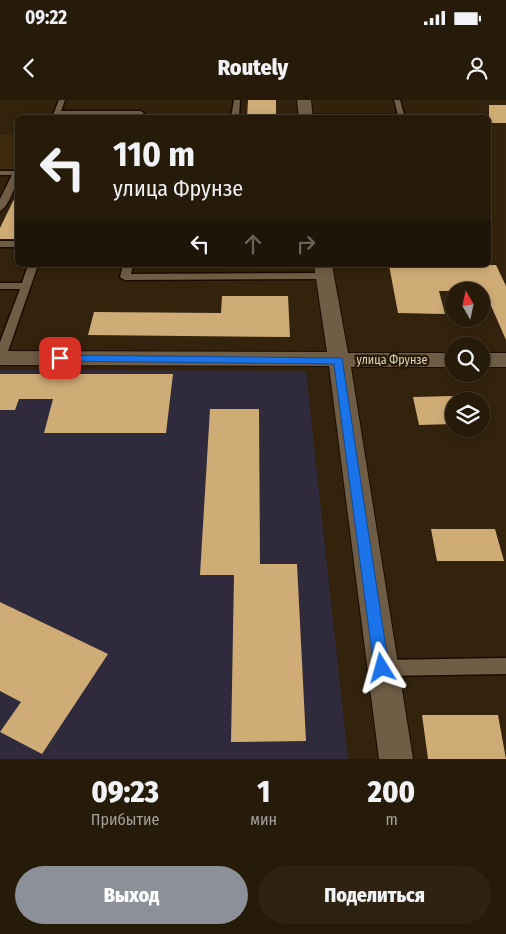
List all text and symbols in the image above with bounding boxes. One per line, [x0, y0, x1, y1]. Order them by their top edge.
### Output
text: 09:22 [25, 6, 67, 29]
icon: back [15, 54, 43, 82]
text: Routely [218, 54, 288, 81]
icon: person [463, 54, 491, 82]
text: 110 m [113, 133, 195, 175]
icon: left [30, 135, 95, 200]
text: улица Фрунзе [113, 175, 243, 202]
icon: left [186, 230, 214, 258]
icon: ahead [239, 230, 267, 258]
icon: right [292, 230, 320, 258]
north arrow [445, 282, 490, 328]
map controls [445, 282, 490, 437]
pin [39, 337, 81, 379]
button: search [445, 337, 490, 382]
icon: arrive [46, 344, 74, 372]
street label: улица Фрунзе [356, 353, 428, 367]
button: layers [445, 392, 490, 437]
position arrow [355, 641, 407, 693]
text: 09:23 [91, 774, 159, 810]
text: 1 [257, 774, 270, 810]
text: 200 [368, 774, 415, 810]
text: Прибытие [91, 810, 159, 829]
text: мин [250, 810, 277, 829]
text: m [385, 810, 398, 829]
button: Выход [15, 866, 248, 924]
button: Поделиться [258, 866, 491, 924]

